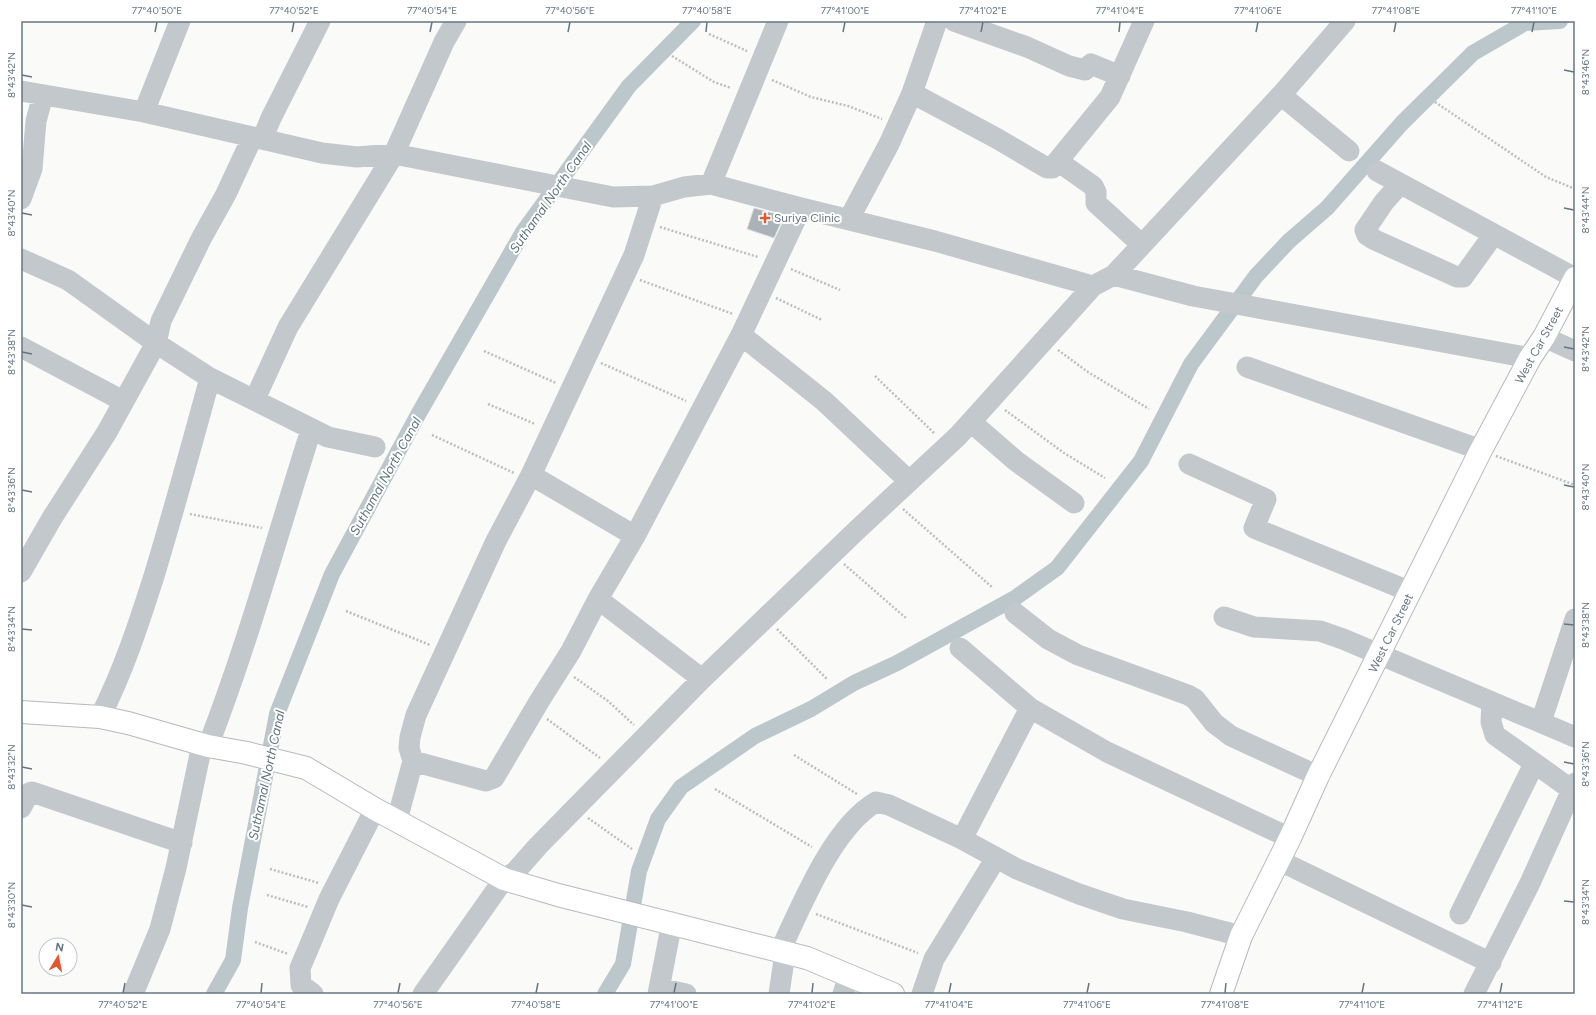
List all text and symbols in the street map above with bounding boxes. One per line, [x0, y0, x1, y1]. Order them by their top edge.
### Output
text: 77°40'50"E [132, 4, 182, 17]
text: 77°40'52"E [269, 4, 319, 17]
text: 77°40'54"E [407, 4, 457, 17]
text: 77°40'56"E [545, 4, 595, 17]
text: 77°40'58"E [682, 4, 732, 17]
text: 77°41'00"E [821, 4, 869, 17]
text: 77°41'02"E [959, 4, 1007, 17]
text: 77°41'04"E [1096, 4, 1144, 17]
text: 77°41'06"E [1234, 4, 1282, 17]
text: 77°41'08"E [1372, 4, 1420, 17]
text: 77°41'10"E [1511, 4, 1557, 17]
text: 8°43'46"N [1579, 49, 1592, 95]
text: 8°43'42"N [5, 52, 18, 98]
water label: Suthamal North Canal [506, 139, 595, 256]
text: 8°43'44"N [1579, 187, 1592, 233]
text: 8°43'40"N [5, 189, 18, 237]
place label: Suriya Clinic [774, 211, 841, 225]
marker: Suriya Clinic [759, 212, 771, 224]
street label: West Car Street [1512, 304, 1566, 386]
text: 8°43'42"N [1579, 326, 1592, 372]
text: 8°43'38"N [5, 329, 18, 375]
water label: Suthamal North Canal [347, 415, 424, 538]
text: 8°43'40"N [1579, 463, 1592, 511]
text: 8°43'36"N [5, 467, 18, 513]
street label: West Car Street [1366, 591, 1416, 675]
text: 8°43'38"N [1579, 602, 1592, 648]
text: 8°43'34"N [5, 606, 18, 652]
water label: Suthamal North Canal [245, 709, 288, 841]
text: 8°43'36"N [1579, 741, 1592, 787]
text: 8°43'32"N [5, 744, 18, 790]
text: 8°43'34"N [1579, 879, 1592, 925]
text: 8°43'30"N [5, 882, 18, 928]
north arrow [38, 937, 78, 977]
text: N [54, 941, 65, 955]
text: 77°40'52"E [98, 998, 148, 1011]
text: 77°40'54"E [236, 998, 286, 1011]
text: 77°40'56"E [373, 998, 423, 1011]
text: 77°40'58"E [511, 998, 561, 1011]
text: 77°41'00"E [650, 998, 698, 1011]
text: 77°41'02"E [788, 998, 836, 1011]
text: 77°41'04"E [925, 998, 973, 1011]
text: 77°41'06"E [1063, 998, 1111, 1011]
text: 77°41'08"E [1201, 998, 1249, 1011]
text: 77°41'10"E [1339, 998, 1385, 1011]
text: 77°41'12"E [1477, 998, 1523, 1011]

